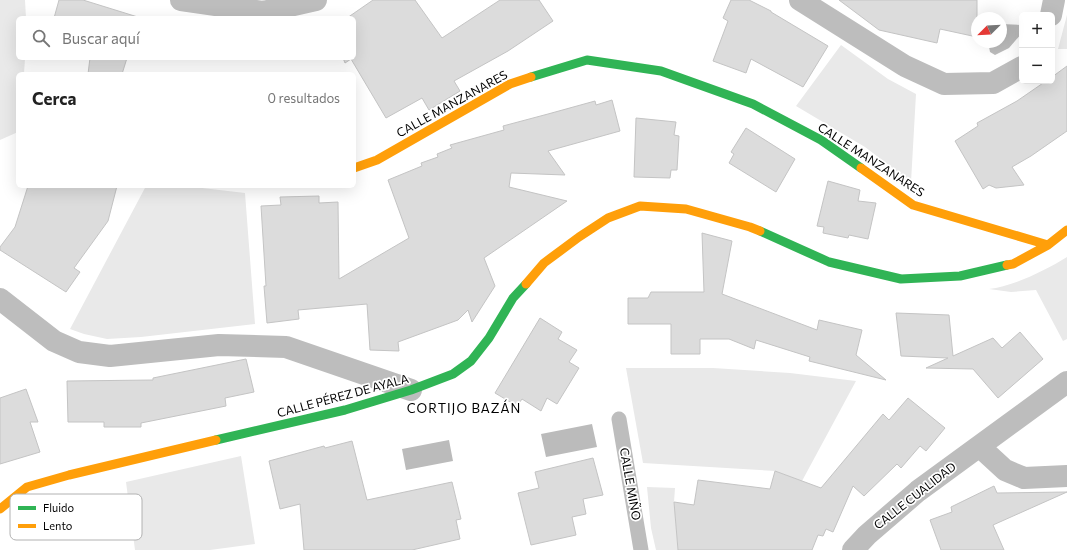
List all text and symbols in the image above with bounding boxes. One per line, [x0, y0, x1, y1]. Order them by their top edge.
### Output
north arrow [971, 12, 1007, 48]
map controls [1019, 12, 1055, 84]
button: + [1019, 12, 1055, 48]
search box [16, 16, 356, 60]
icon: search [30, 27, 52, 49]
text: Buscar aquí [62, 29, 140, 47]
button: − [1019, 48, 1055, 84]
street label: CALLE MANZANARES [394, 67, 509, 139]
text: Cerca [32, 88, 77, 109]
text: 0 resultados [268, 90, 340, 106]
street label: CALLE MANZANARES [816, 119, 928, 199]
street label: CALLE PÉREZ DE AYALA [275, 371, 410, 419]
district label: CORTIJO BAZÁN [407, 399, 521, 416]
street label: CALLE MIÑO [618, 446, 644, 521]
street label: CALLE CUALIDAD [871, 459, 958, 532]
legend [10, 494, 142, 540]
text: Fluido [43, 501, 74, 514]
text: Lento [43, 519, 73, 532]

